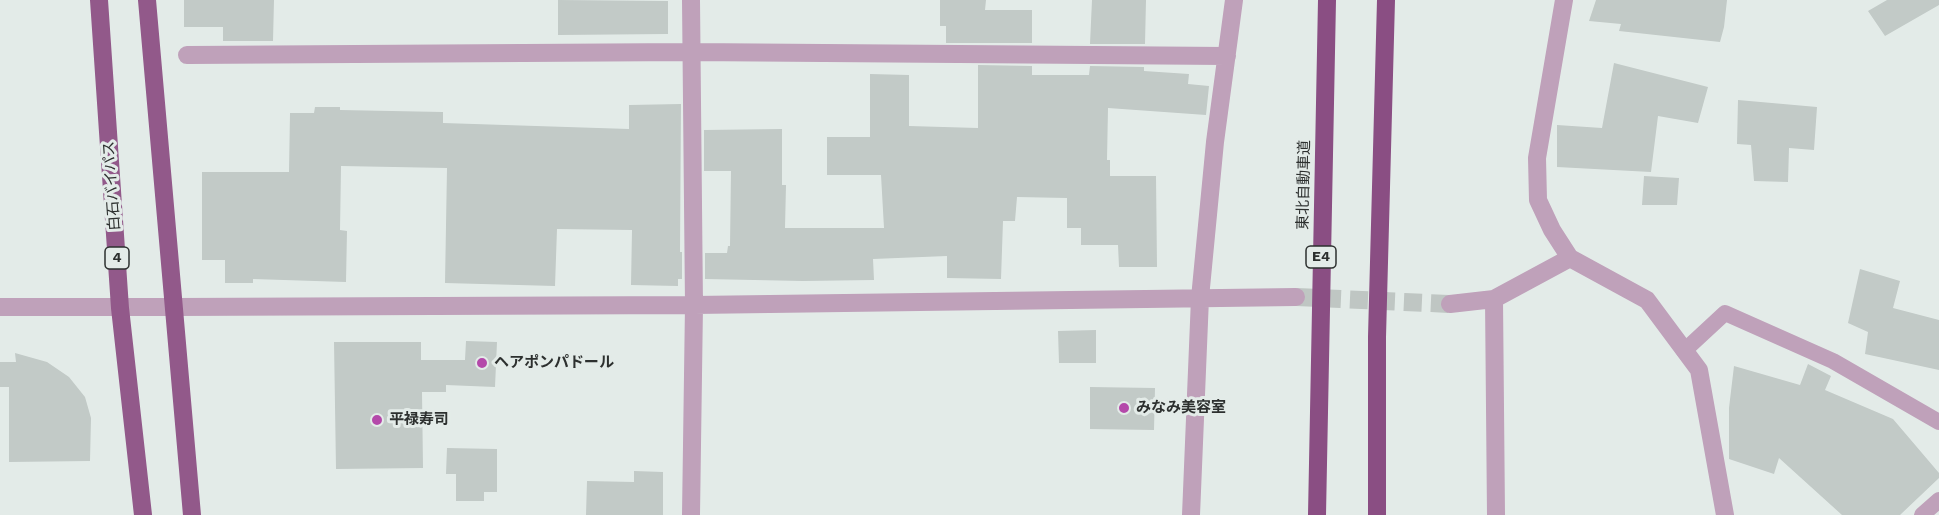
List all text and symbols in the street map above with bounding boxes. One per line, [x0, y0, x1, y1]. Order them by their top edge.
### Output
street label: 白石バイパス [100, 140, 124, 232]
street label: 東北自動車道 [1294, 140, 1314, 230]
road number: E4 [1306, 246, 1336, 268]
road number: 4 [105, 247, 129, 269]
place label: ヘアポンパドール [494, 354, 614, 372]
marker: ヘアポンパドール [475, 356, 489, 370]
place label: みなみ美容室 [1136, 399, 1226, 417]
marker: みなみ美容室 [1117, 401, 1131, 415]
place label: 平禄寿司 [389, 411, 449, 429]
marker: 平禄寿司 [370, 413, 384, 427]

